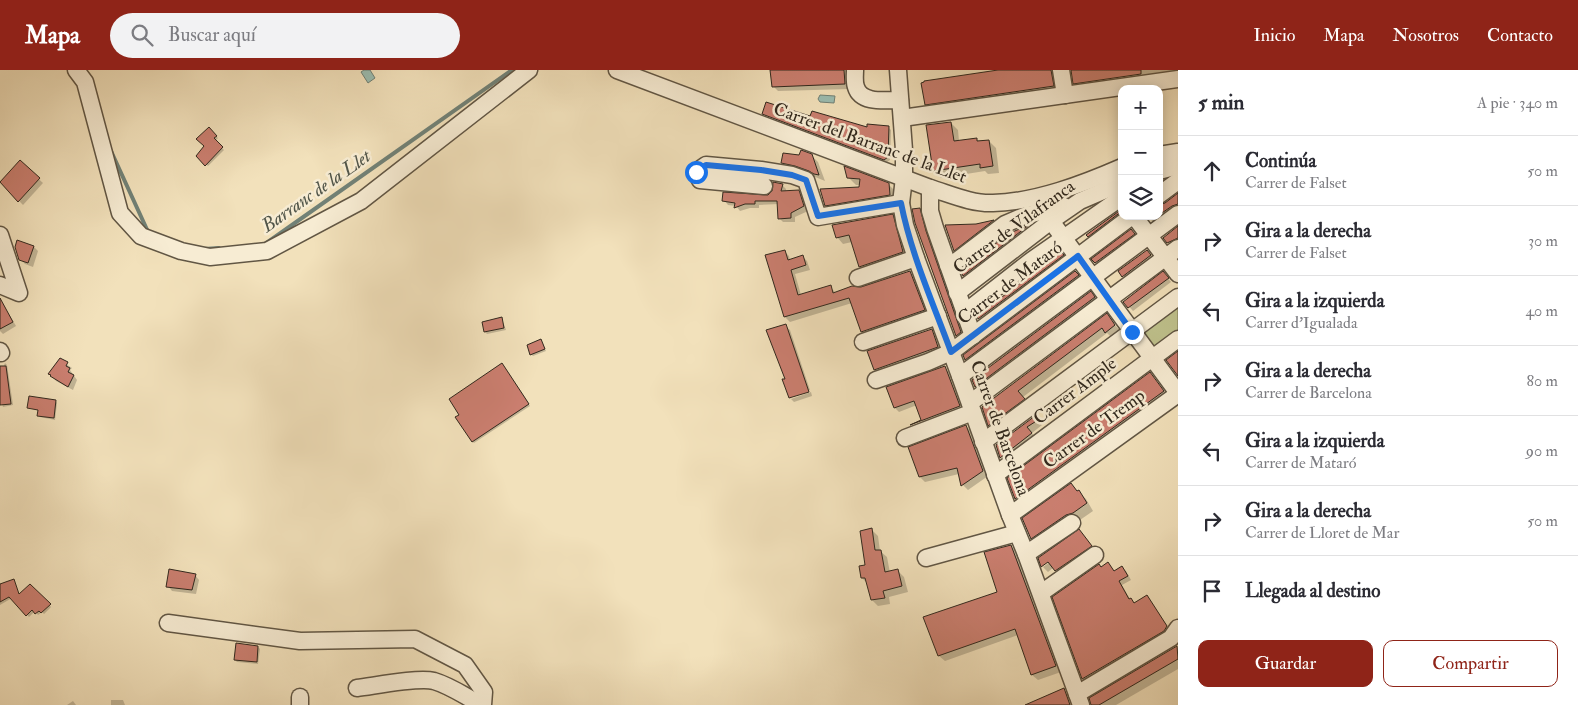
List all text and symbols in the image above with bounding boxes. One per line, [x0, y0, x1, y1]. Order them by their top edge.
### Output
search box [110, 13, 460, 58]
text: Mapa [25, 20, 80, 51]
icon: search [128, 21, 156, 49]
text: Buscar aquí [168, 23, 256, 47]
text: Inicio [1253, 24, 1295, 47]
text: Mapa [1323, 24, 1365, 47]
text: Nosotros [1393, 24, 1459, 47]
text: Contacto [1487, 24, 1553, 47]
map controls [1118, 85, 1163, 220]
button: + [1118, 85, 1163, 130]
text: 5 min [1198, 89, 1244, 116]
text: A pie · 340 m [1477, 93, 1558, 113]
street label: Carrer del Barranc de la Llet [770, 97, 970, 189]
button: − [1118, 130, 1163, 175]
water label: Barranc de la Llet [256, 144, 377, 238]
text: Continúa [1245, 149, 1316, 173]
icon: ahead [1198, 157, 1226, 185]
route start [685, 161, 708, 184]
text: 50 m [1527, 161, 1558, 181]
text: Carrer de Falset [1245, 173, 1347, 193]
street label: Carrer de Vilafranca [948, 175, 1080, 279]
button: layers [1118, 175, 1163, 220]
text: Gira a la derecha [1245, 219, 1371, 243]
icon: right [1198, 227, 1226, 255]
text: 30 m [1528, 231, 1558, 251]
street label: Carrer de Mataró [953, 236, 1067, 330]
text: Carrer de Falset [1245, 243, 1347, 263]
text: Gira a la izquierda [1245, 289, 1384, 313]
icon: left [1198, 297, 1226, 325]
text: 40 m [1525, 301, 1558, 321]
text: Carrer d'Igualada [1245, 313, 1358, 333]
route end [1121, 321, 1144, 344]
street label: Carrer Ample [1029, 352, 1122, 430]
street label: Carrer de Barcelona [965, 357, 1035, 499]
text: Gira a la derecha [1245, 359, 1371, 383]
icon: right [1198, 367, 1226, 395]
text: 80 m [1527, 371, 1558, 391]
text: Carrer de Barcelona [1245, 383, 1372, 403]
street label: Carrer de Tremp [1038, 384, 1150, 474]
text: Gira a la izquierda [1245, 429, 1384, 453]
icon: left [1198, 437, 1226, 465]
text: 90 m [1526, 441, 1558, 461]
text: Carrer de Mataró [1245, 453, 1356, 473]
text: Gira a la derecha [1245, 499, 1371, 523]
icon: right [1198, 507, 1226, 535]
text: 50 m [1527, 511, 1558, 531]
text: Carrer de Lloret de Mar [1245, 523, 1399, 543]
icon: arrive [1198, 577, 1226, 605]
text: Llegada al destino [1245, 579, 1380, 603]
button: Guardar [1198, 640, 1373, 687]
button: Compartir [1383, 640, 1558, 687]

